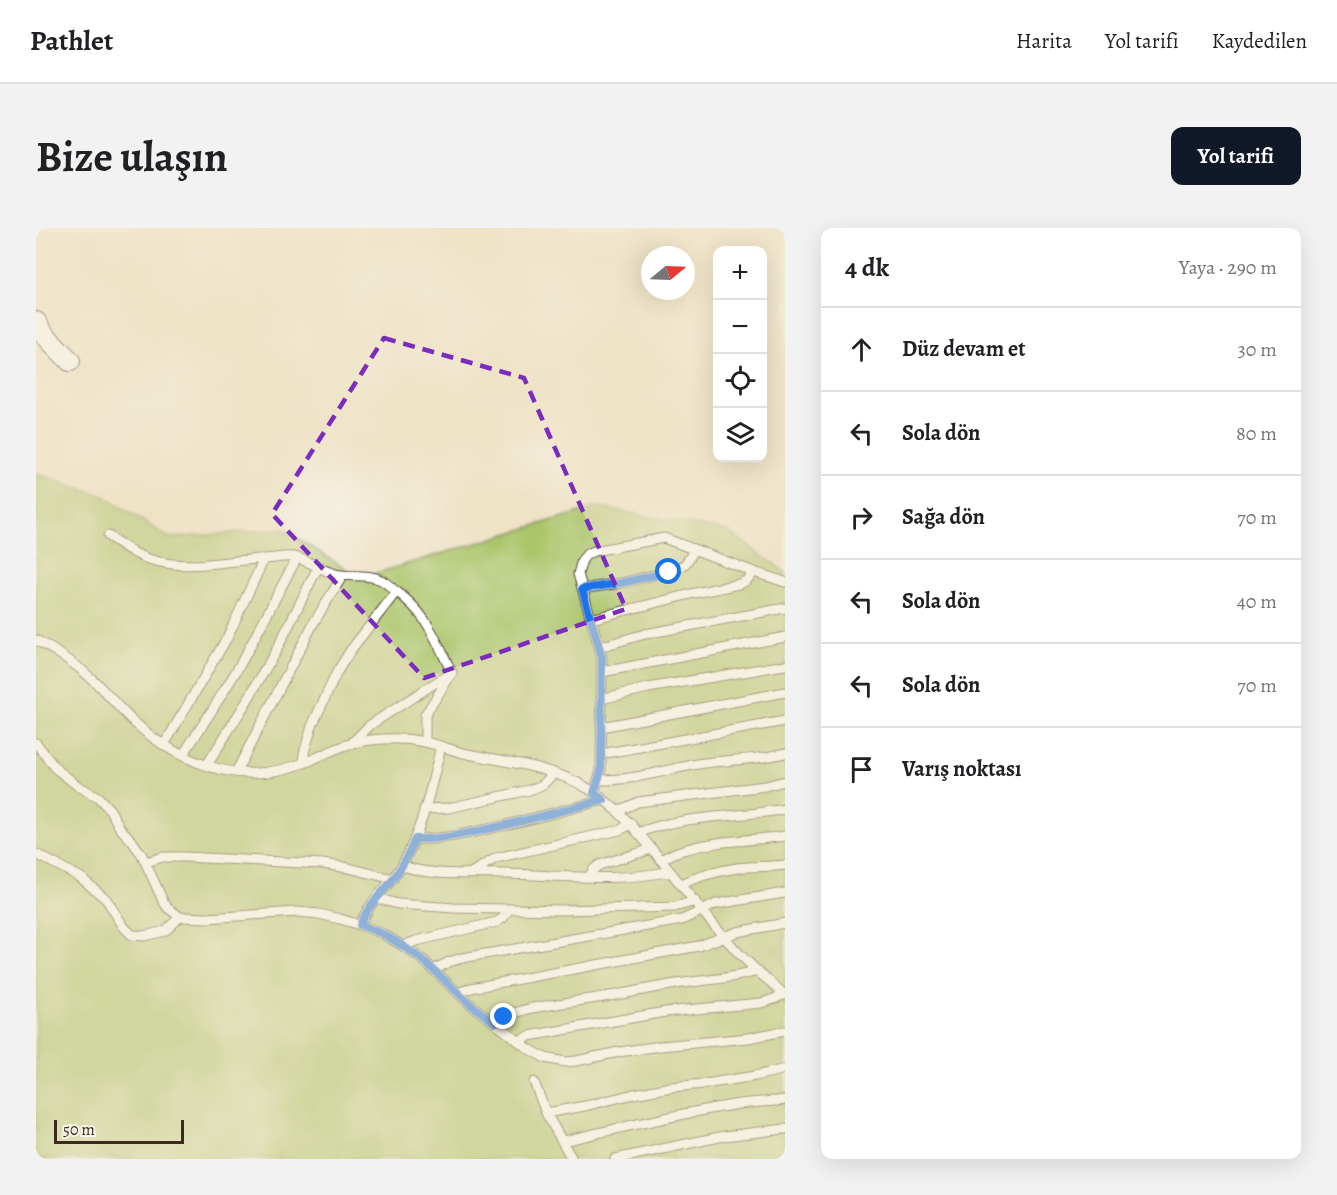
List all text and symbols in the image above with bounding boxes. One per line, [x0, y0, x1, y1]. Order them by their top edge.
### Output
text: Pathlet [30, 22, 113, 60]
text: Harita [1016, 27, 1072, 55]
text: Yol tarifi [1105, 27, 1179, 55]
text: Kaydedilen [1212, 27, 1307, 55]
button: Yol tarifi [1171, 127, 1301, 185]
text: Bize ulaşın [36, 128, 228, 185]
north arrow [641, 246, 695, 300]
map controls [713, 246, 767, 462]
button: + [713, 246, 767, 300]
text: 4 dk [845, 250, 889, 285]
text: Yaya · 290 m [1179, 254, 1277, 281]
button: − [713, 300, 767, 354]
icon: ahead [845, 333, 878, 366]
text: Düz devam et [902, 334, 1025, 364]
text: 30 m [1237, 336, 1277, 363]
button: locate [713, 354, 767, 408]
button: layers [713, 408, 767, 462]
icon: left [845, 417, 878, 450]
text: Sola dön [902, 418, 980, 448]
text: 80 m [1236, 420, 1277, 447]
icon: right [845, 501, 878, 534]
text: Sağa dön [902, 502, 985, 532]
text: 70 m [1237, 504, 1277, 531]
route start [655, 558, 681, 584]
icon: left [845, 585, 878, 618]
text: Sola dön [902, 586, 980, 616]
text: 40 m [1237, 588, 1277, 615]
icon: left [845, 669, 878, 702]
text: Sola dön [902, 670, 980, 700]
text: 70 m [1237, 672, 1277, 699]
icon: arrive [845, 753, 878, 786]
text: Varış noktası [902, 754, 1021, 784]
route end [490, 1003, 516, 1029]
scale bar [54, 1117, 184, 1144]
text: 50 m [63, 1119, 95, 1141]

